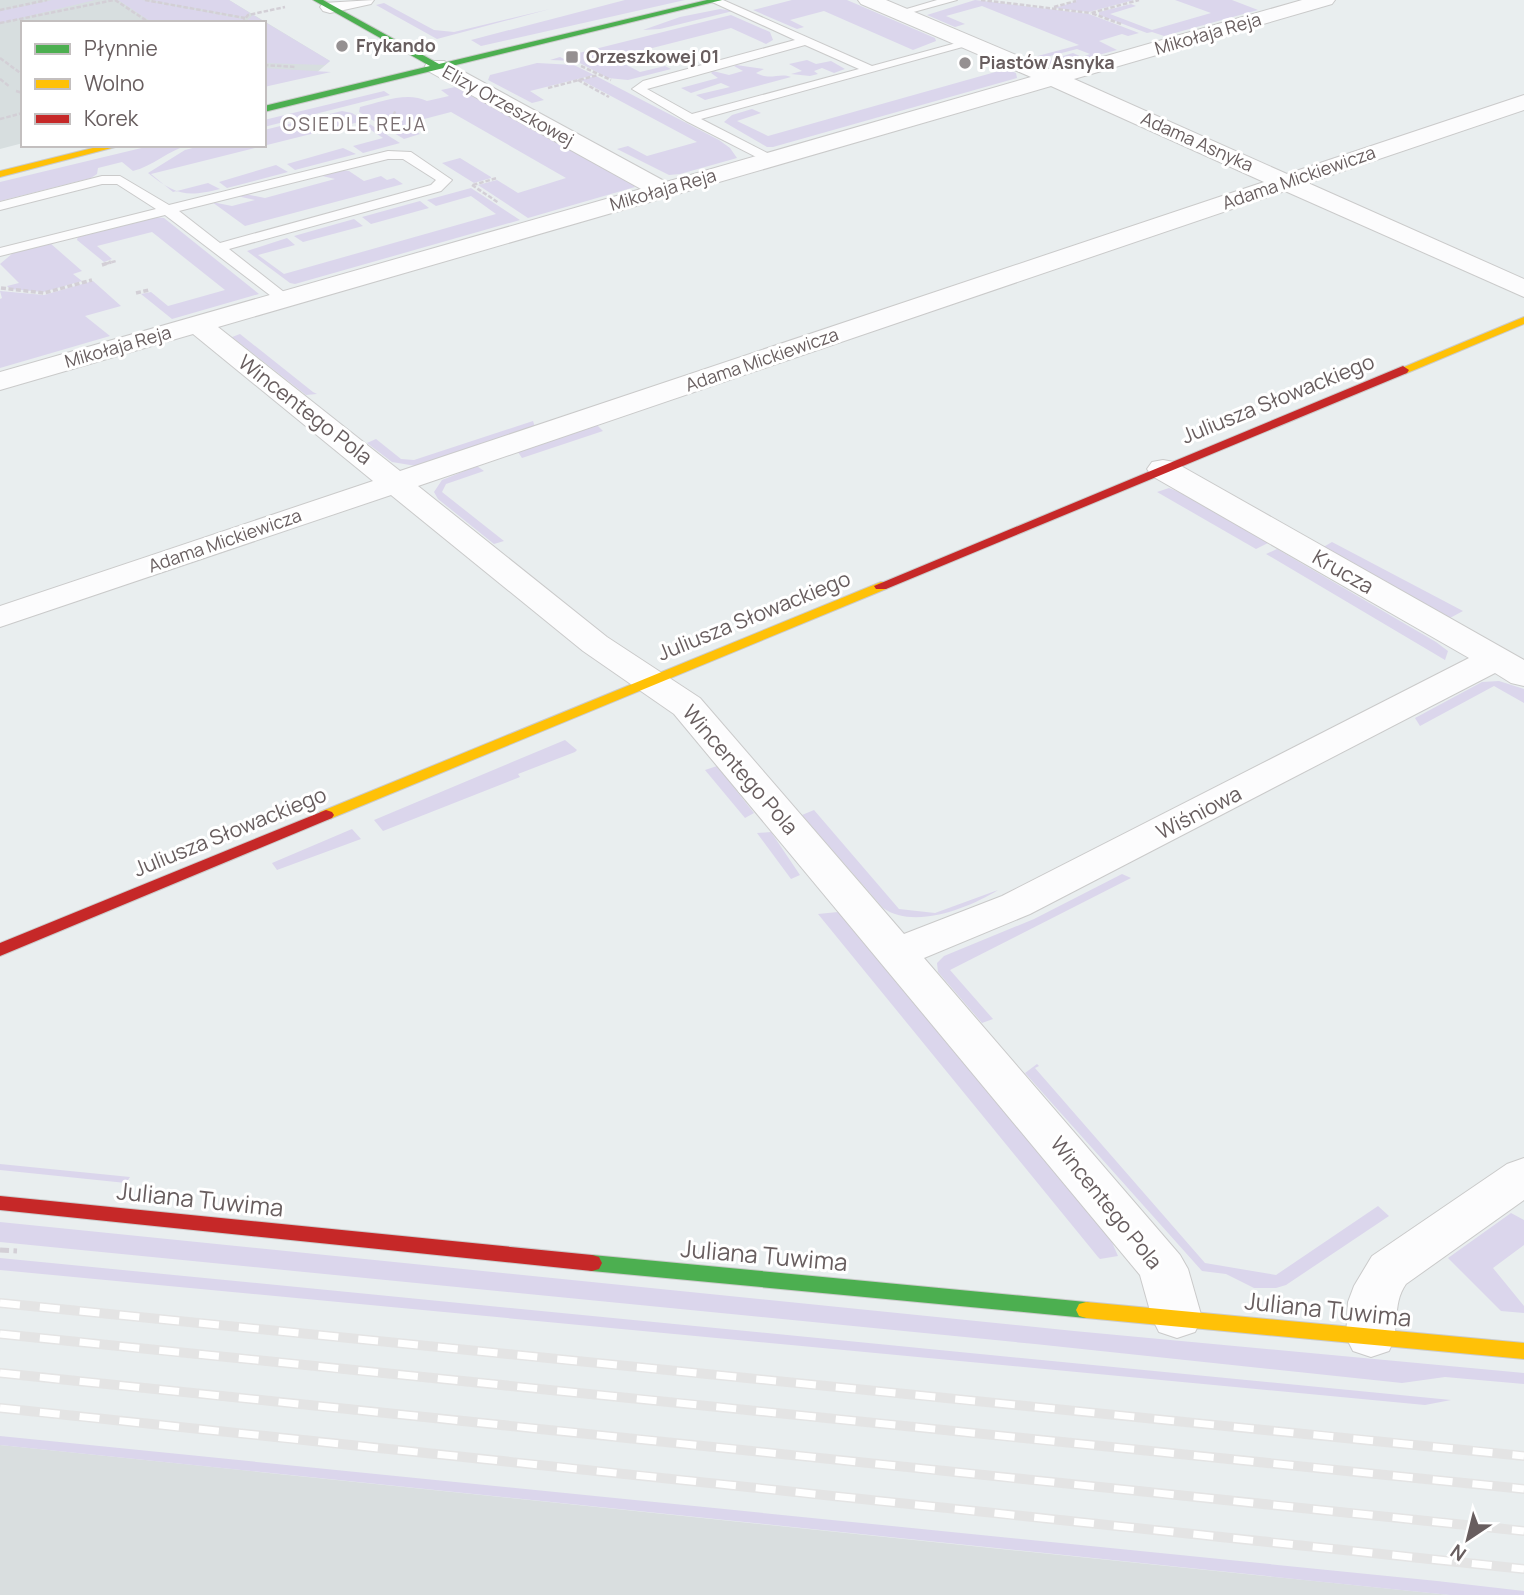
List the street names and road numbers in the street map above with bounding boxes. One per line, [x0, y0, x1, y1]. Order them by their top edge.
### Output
street label: Mikołaja Reja [1152, 6, 1264, 60]
street label: Elizy Orzeszkowej [439, 59, 578, 151]
street label: Adama Asnyka [1137, 106, 1257, 177]
street label: Adama Mickiewicza [1219, 140, 1378, 215]
street label: Mikołaja Reja [607, 162, 719, 216]
street label: Mikołaja Reja [62, 319, 174, 373]
street label: Adama Mickiewicza [682, 322, 841, 397]
street label: Juliusza Słowackiego [1177, 347, 1378, 450]
street label: Wincentego Pola [233, 348, 379, 470]
street label: Adama Mickiewicza [145, 503, 304, 578]
street label: Krucza [1308, 542, 1379, 600]
street label: Juliusza Słowackiego [653, 564, 854, 667]
street label: Wincentego Pola [677, 699, 805, 840]
street label: Wiśniowa [1151, 779, 1246, 845]
street label: Juliusza Słowackiego [129, 780, 330, 883]
street label: Wincentego Pola [1045, 1130, 1169, 1275]
street label: Juliana Tuwima [115, 1173, 285, 1224]
street label: Juliana Tuwima [679, 1231, 849, 1278]
street label: Juliana Tuwima [1243, 1283, 1413, 1334]

